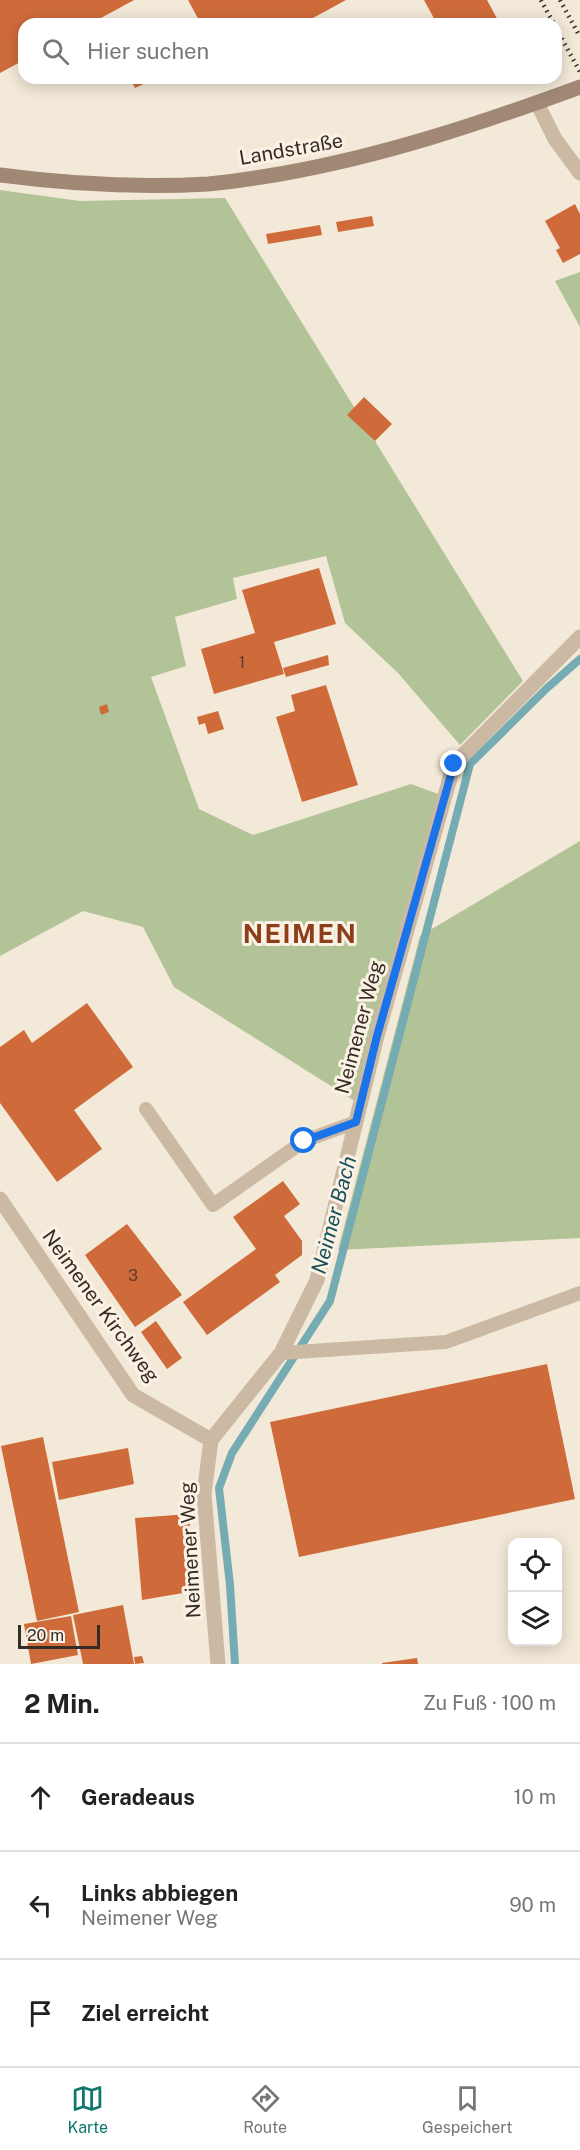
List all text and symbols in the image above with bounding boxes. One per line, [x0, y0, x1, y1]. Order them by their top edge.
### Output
search box [18, 18, 562, 84]
icon: search [39, 35, 72, 68]
text: Hier suchen [87, 38, 209, 64]
street label: Landstraße [237, 128, 345, 170]
house number: 1 [239, 653, 245, 672]
route end [440, 750, 466, 776]
district label: NEIMEN [243, 918, 357, 949]
street label: Neimener Weg [330, 958, 388, 1096]
route start [290, 1127, 316, 1153]
water label: Neimer Bach [306, 1153, 361, 1277]
street label: Neimener Kirchweg [38, 1225, 164, 1387]
house number: 3 [128, 1266, 138, 1285]
street label: Neimener Weg [174, 1481, 206, 1619]
map controls [508, 1538, 562, 1646]
button: locate [508, 1538, 562, 1592]
button: layers [508, 1592, 562, 1646]
scale bar [18, 1622, 100, 1650]
text: 20 m [27, 1626, 64, 1645]
text: 2 Min. [24, 1688, 100, 1719]
text: Zu Fuß · 100 m [423, 1691, 556, 1715]
icon: ahead [24, 1781, 57, 1814]
text: Geradeaus [81, 1784, 195, 1810]
text: 10 m [513, 1785, 556, 1809]
text: Links abbiegen [81, 1880, 238, 1906]
icon: left [24, 1889, 57, 1922]
text: 90 m [509, 1893, 556, 1917]
text: Neimener Weg [81, 1906, 218, 1930]
icon: arrive [24, 1997, 57, 2030]
text: Ziel erreicht [81, 2000, 209, 2026]
tab: Karte [67, 2082, 108, 2137]
tab: Route [243, 2082, 287, 2137]
tab: Gespeichert [422, 2082, 513, 2137]

